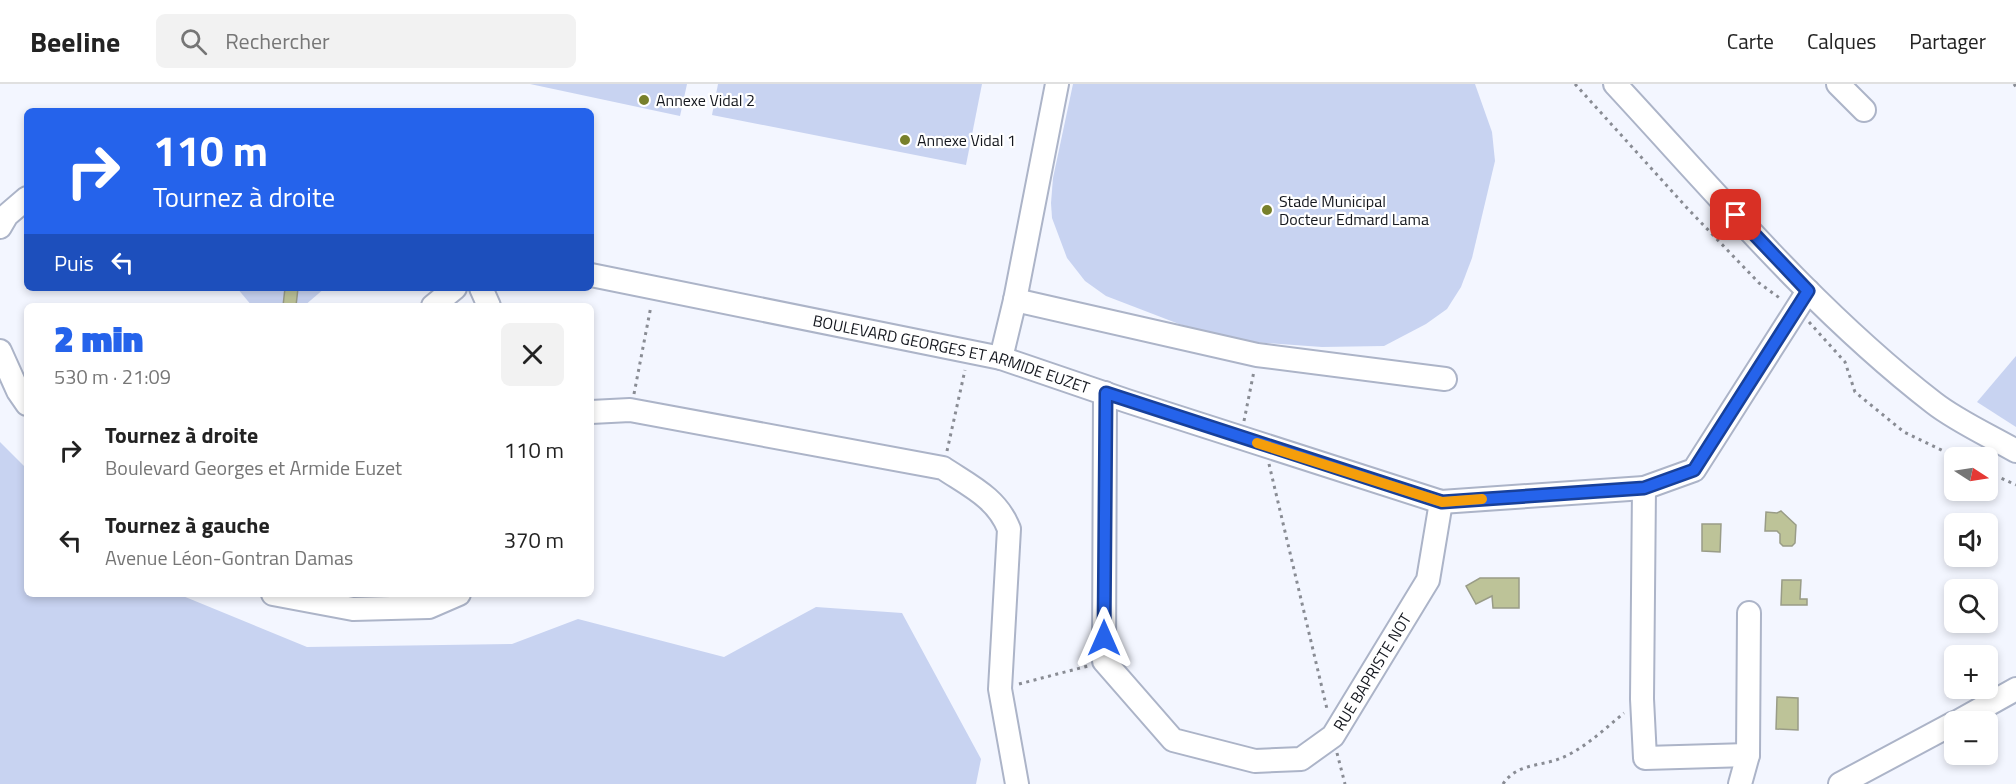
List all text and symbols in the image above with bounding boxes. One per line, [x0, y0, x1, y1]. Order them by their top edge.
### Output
search box [156, 14, 576, 68]
text: Beeline [30, 20, 120, 63]
text: Rechercher [225, 24, 330, 58]
icon: search [177, 25, 210, 58]
text: Carte [1727, 25, 1774, 57]
text: Calques [1807, 25, 1876, 57]
text: Partager [1909, 25, 1986, 57]
place label: Annexe Vidal 2 [656, 88, 755, 112]
marker: Annexe Vidal 2 [637, 93, 651, 107]
text: 110 m [153, 118, 268, 182]
place label: Annexe Vidal 1 [917, 128, 1016, 152]
icon: right [54, 132, 132, 210]
marker: Annexe Vidal 1 [898, 133, 912, 147]
text: Tournez à droite [153, 176, 335, 217]
place label: Stade Municipal Docteur Edmard Lama [1279, 189, 1429, 231]
pin [1710, 189, 1761, 240]
icon: arrive [1719, 198, 1752, 231]
marker: Stade Municipal Docteur Edmard Lama [1260, 203, 1274, 217]
text: Puis [54, 246, 94, 280]
icon: left [106, 246, 139, 279]
street label: BOULEVARD GEORGES ET ARMIDE EUZET [811, 308, 1093, 400]
text: 2 min [54, 311, 143, 366]
button: close [501, 323, 564, 386]
text: 530 m · 21:09 [54, 361, 171, 392]
text: Tournez à droite [105, 418, 258, 452]
text: 110 m [504, 433, 564, 467]
icon: right [54, 434, 87, 467]
north arrow [1944, 447, 1998, 501]
map controls [1944, 447, 1998, 765]
text: Boulevard Georges et Armide Euzet [105, 452, 402, 483]
text: Tournez à gauche [105, 508, 270, 542]
button: sound [1944, 513, 1998, 567]
text: 370 m [504, 523, 564, 557]
icon: left [54, 524, 87, 557]
text: Avenue Léon-Gontran Damas [105, 542, 353, 573]
button: search [1944, 579, 1998, 633]
position arrow [1072, 606, 1136, 670]
street label: RUE BAPRISTE NOT [1327, 608, 1417, 735]
button: + [1944, 645, 1998, 699]
button: − [1944, 711, 1998, 765]

